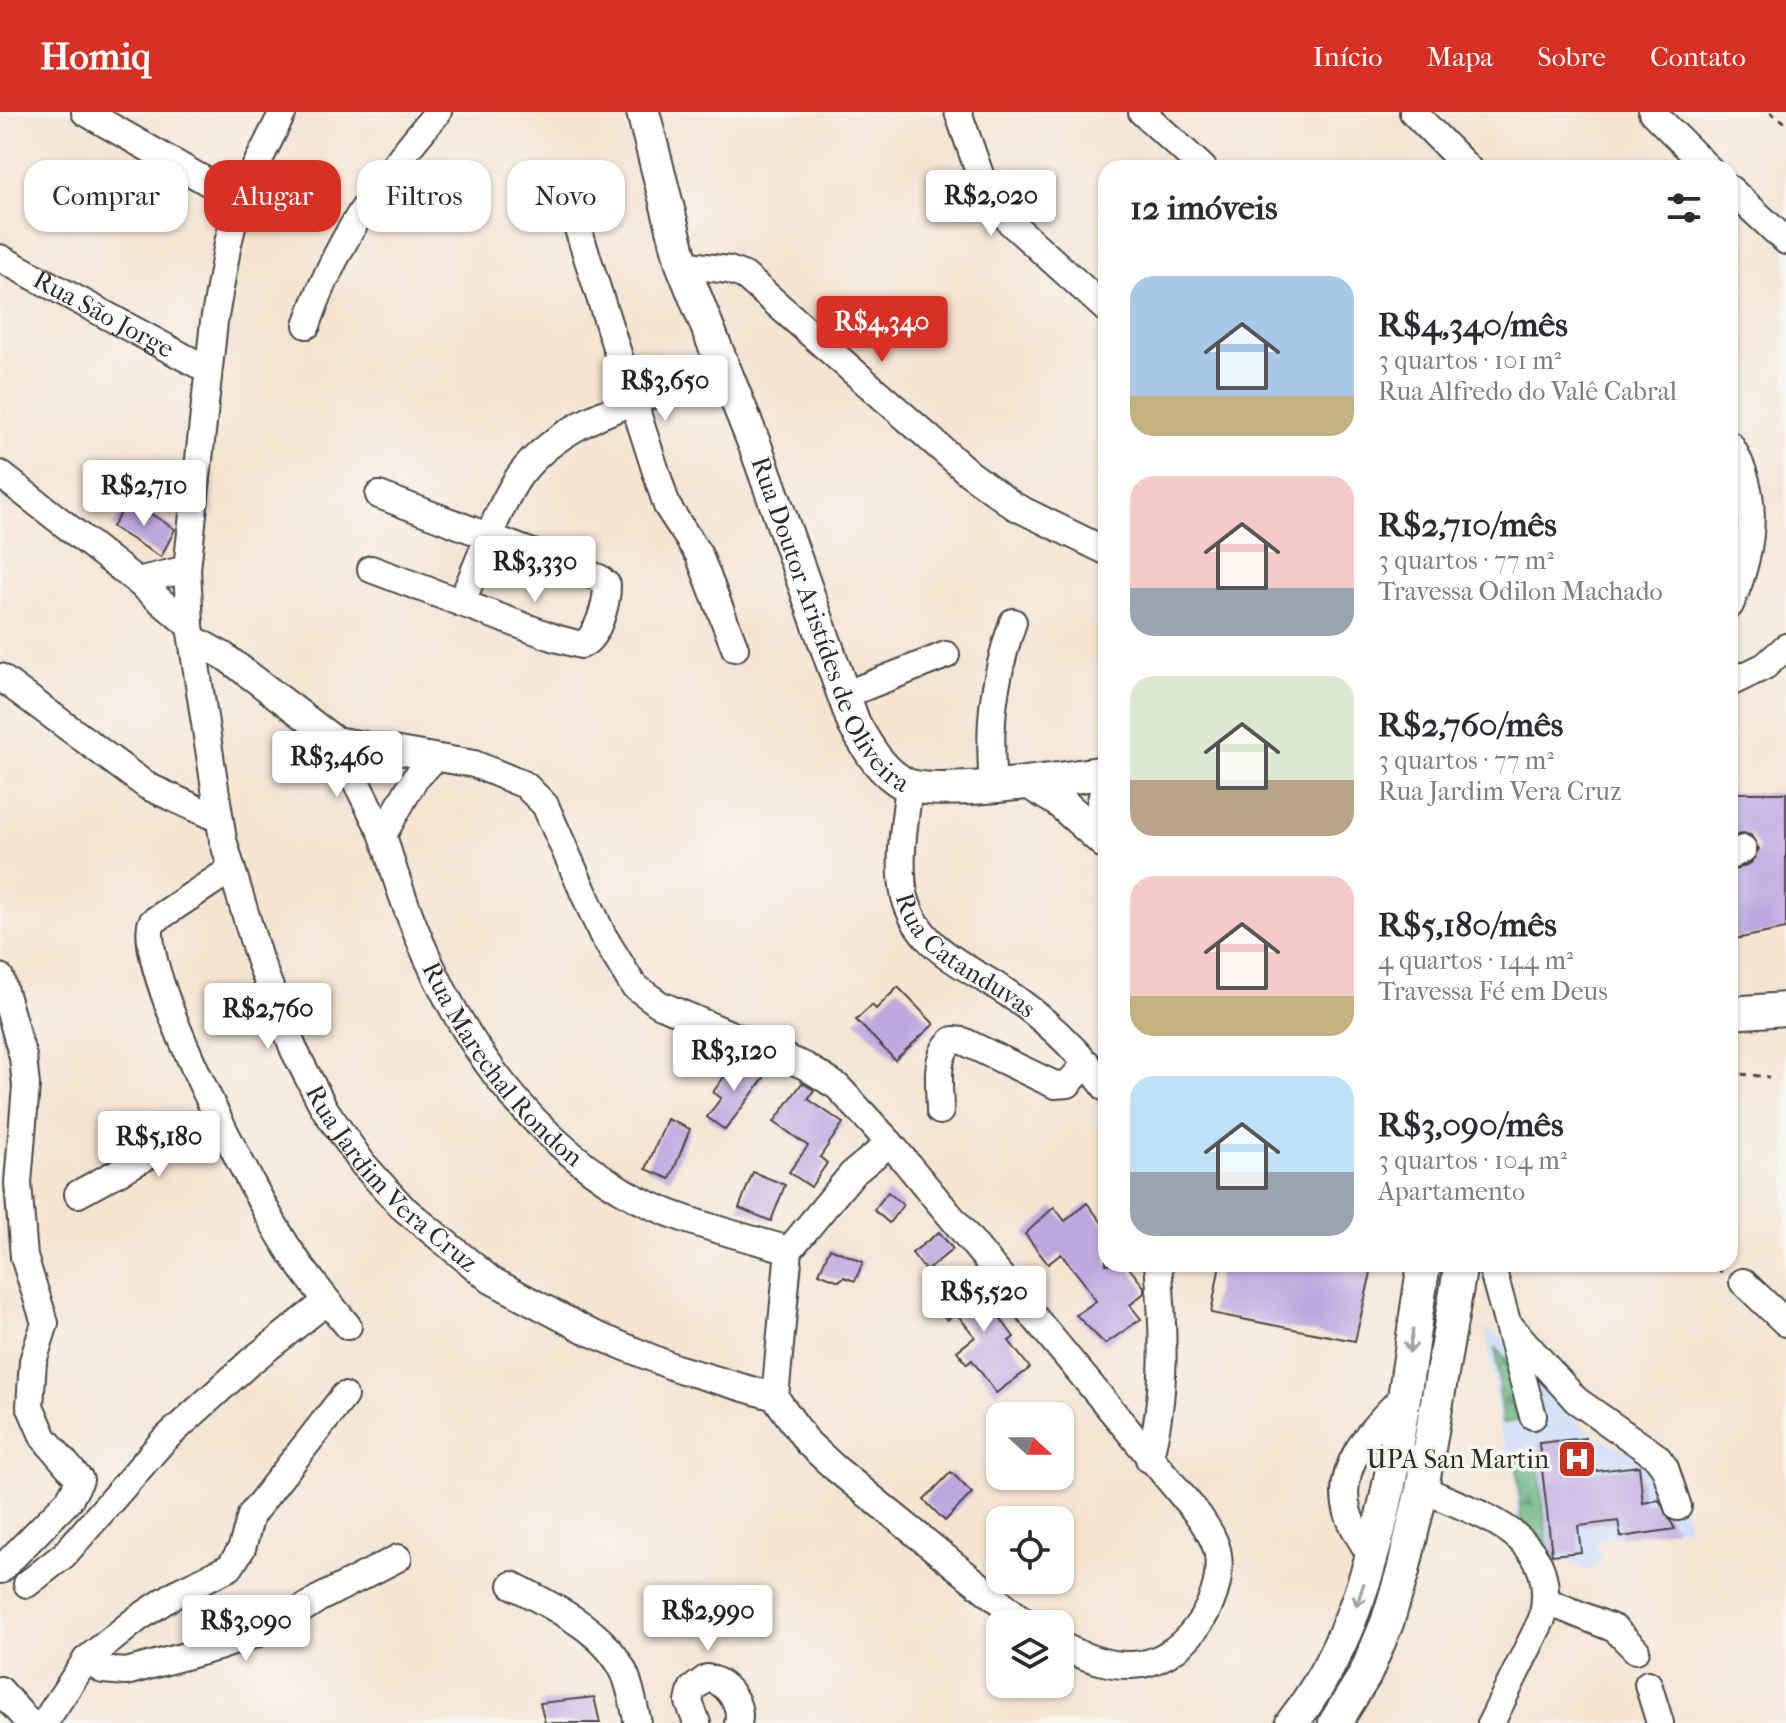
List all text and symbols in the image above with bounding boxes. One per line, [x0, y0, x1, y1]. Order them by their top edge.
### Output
text: Homiq [40, 34, 151, 79]
text: Início [1313, 40, 1383, 73]
text: Mapa [1427, 40, 1493, 73]
text: Sobre [1537, 40, 1606, 73]
text: Contato [1650, 40, 1746, 73]
chip: Comprar [24, 160, 188, 232]
chip: Alugar [204, 160, 341, 232]
chip: Filtros [357, 160, 491, 232]
chip: Novo [507, 160, 625, 232]
pin: R$2,020 [917, 170, 1065, 238]
text: R$2,020 [944, 180, 1038, 211]
icon: filters [1662, 186, 1706, 230]
text: 12 imóveis [1130, 188, 1277, 228]
street label: Rua São Jorge [28, 264, 179, 365]
pin: R$4,340 [808, 296, 956, 364]
text: R$4,340/mês [1378, 305, 1568, 345]
text: R$4,340 [835, 306, 929, 337]
icon: home [1194, 308, 1290, 404]
text: 3 quartos · 101 m² [1378, 345, 1561, 376]
pin: R$3,650 [591, 355, 739, 423]
text: R$3,650 [621, 365, 709, 396]
text: Rua Alfredo do Valê Cabral [1378, 376, 1677, 407]
street label: Rua Doutor Aristídes de Oliveira [744, 453, 915, 800]
pin: R$2,710 [70, 460, 218, 528]
text: R$2,710 [101, 470, 187, 501]
text: R$2,710/mês [1378, 505, 1557, 545]
icon: home [1194, 508, 1290, 604]
pin: R$3,330 [461, 536, 609, 604]
text: 3 quartos · 77 m² [1378, 545, 1554, 576]
text: R$3,330 [493, 546, 577, 577]
text: Travessa Odilon Machado [1378, 576, 1663, 607]
text: R$2,760/mês [1378, 705, 1563, 745]
icon: home [1194, 708, 1290, 804]
pin: R$3,460 [263, 731, 411, 799]
text: R$3,460 [290, 741, 384, 772]
text: 3 quartos · 77 m² [1378, 745, 1554, 776]
text: Rua Jardim Vera Cruz [1378, 776, 1622, 807]
street label: Rua Catanduvas [889, 889, 1042, 1025]
text: R$5,180/mês [1378, 905, 1557, 945]
icon: home [1194, 908, 1290, 1004]
text: 4 quartos · 144 m² [1378, 945, 1573, 976]
street label: Rua Marechal Rondon [415, 957, 589, 1173]
text: Travessa Fé em Deus [1378, 976, 1608, 1007]
pin: R$2,760 [194, 983, 342, 1051]
text: R$2,760 [222, 993, 314, 1024]
pin: R$3,120 [660, 1025, 808, 1093]
text: R$3,120 [691, 1035, 777, 1066]
street label: Rua Jardim Vera Cruz [299, 1080, 484, 1279]
text: R$3,090/mês [1378, 1105, 1563, 1145]
icon: home [1194, 1108, 1290, 1204]
pin: R$5,180 [85, 1111, 233, 1179]
text: R$5,180 [116, 1121, 202, 1152]
text: 3 quartos · 104 m² [1378, 1145, 1567, 1176]
text: Apartamento [1378, 1176, 1525, 1207]
pin: R$5,520 [910, 1266, 1058, 1334]
text: R$5,520 [940, 1276, 1028, 1307]
one-way arrow [1403, 1328, 1418, 1353]
north arrow [986, 1402, 1074, 1490]
map controls [986, 1402, 1074, 1698]
hospital icon: UPA San Martin [1556, 1438, 1598, 1480]
place label: UPA San Martin [1366, 1444, 1549, 1475]
button: locate [986, 1506, 1074, 1594]
one-way arrow [1351, 1583, 1366, 1608]
pin: R$2,990 [634, 1585, 782, 1653]
pin: R$3,090 [172, 1595, 320, 1663]
text: R$2,990 [661, 1595, 755, 1626]
text: R$3,090 [200, 1605, 292, 1636]
button: layers [986, 1610, 1074, 1698]

